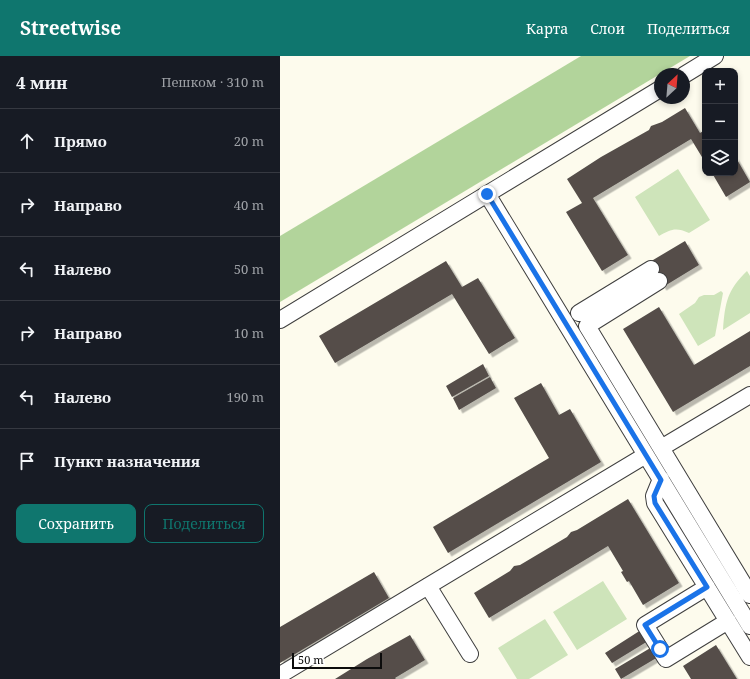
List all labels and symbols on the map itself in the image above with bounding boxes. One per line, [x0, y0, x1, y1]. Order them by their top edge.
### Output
north arrow [654, 68, 690, 104]
route end [478, 185, 496, 203]
route start [651, 640, 669, 658]
scale bar [292, 651, 382, 670]

